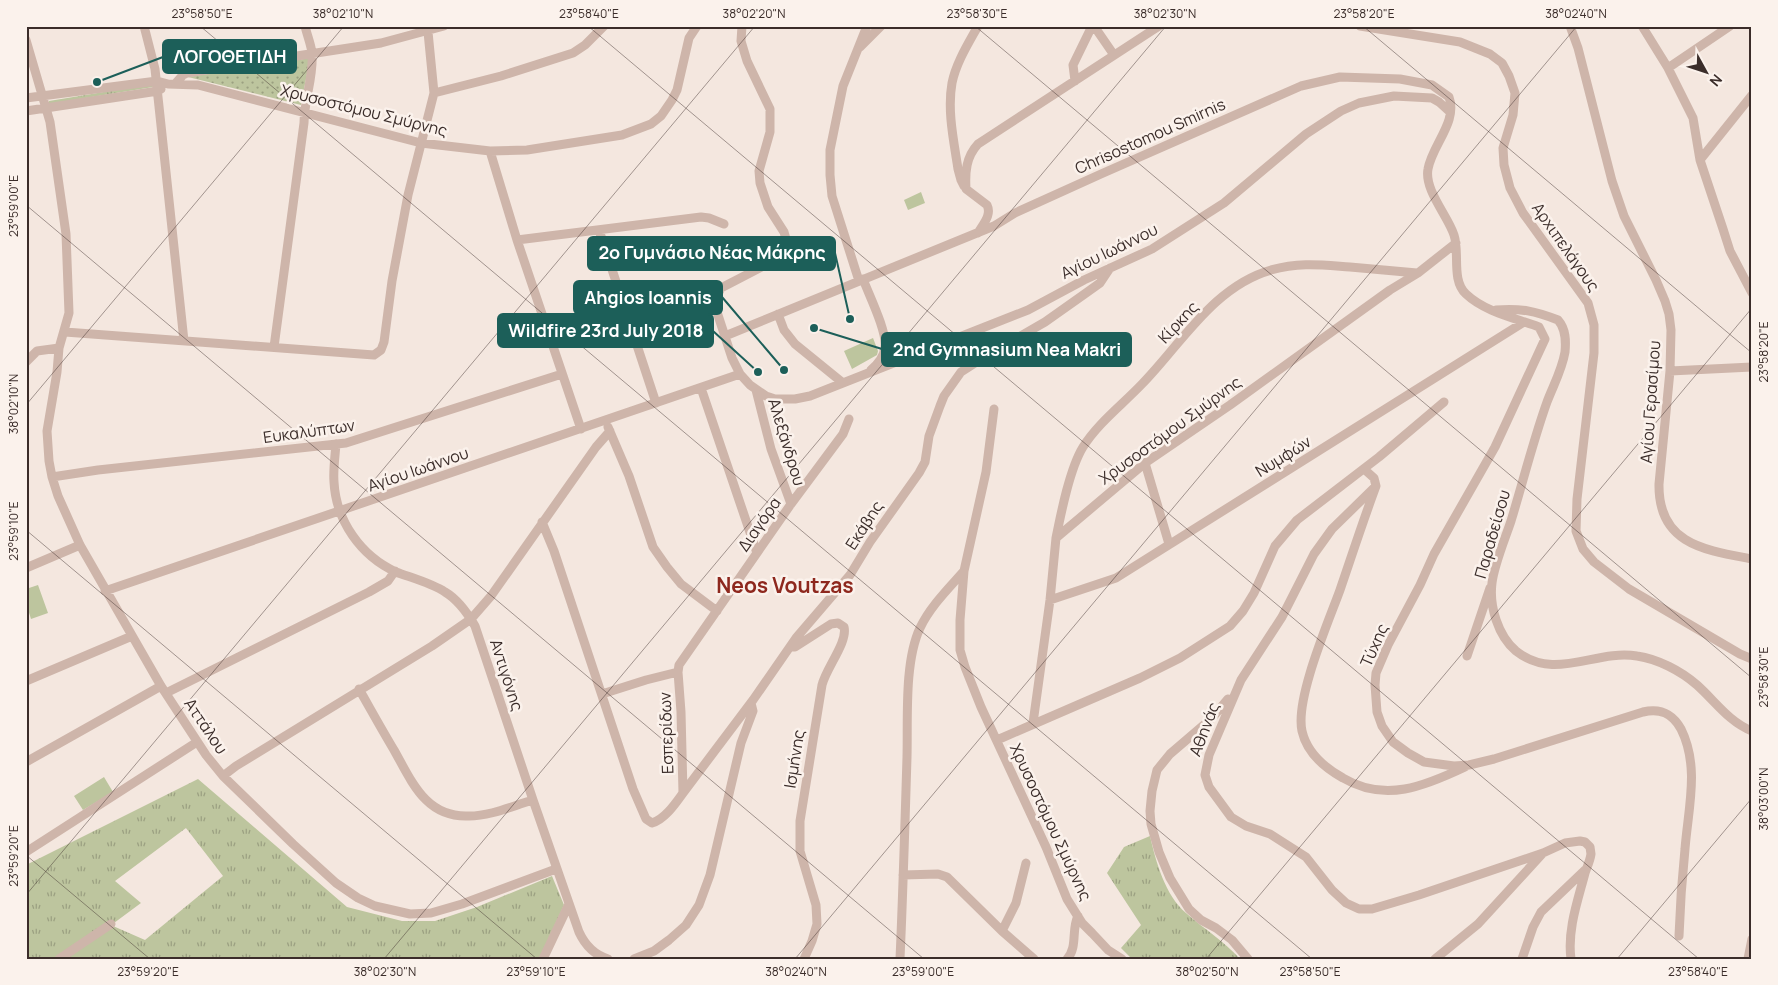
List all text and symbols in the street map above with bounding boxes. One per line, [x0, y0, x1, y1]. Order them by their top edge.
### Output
text: 23°58'50"E [171, 5, 233, 22]
text: 38°02'10"N [313, 5, 373, 22]
text: 23°58'40"E [559, 5, 619, 22]
text: 38°02'20"N [723, 5, 785, 22]
text: 23°58'30"E [947, 5, 1008, 22]
text: 38°02'30"N [1134, 5, 1196, 22]
text: 23°58'20"E [1333, 5, 1395, 22]
text: 38°02'40"N [1545, 5, 1607, 22]
callout: ΛΟΓΟΘΕΤΙΔΗ [163, 40, 296, 73]
text: ΛΟΓΟΘΕΤΙΔΗ [173, 44, 287, 68]
north arrow [1680, 48, 1730, 98]
text: N [1706, 71, 1727, 91]
street label: Χρυσοστόμου Σμύρνης [278, 79, 450, 141]
street label: Chrisostomou Smirnis [1071, 93, 1229, 179]
text: 23°59'00"E [5, 175, 22, 237]
street label: Αρχιπελάγους [1527, 198, 1605, 296]
street label: Αγίου Ιωάννου [1057, 218, 1161, 284]
callout: 2ο Γυμνάσιο Νέας Μάκρης [588, 237, 835, 270]
text: 2ο Γυμνάσιο Νέας Μάκρης [598, 240, 826, 264]
callout: Ahgios Ioannis [574, 281, 722, 314]
text: Ahgios Ioannis [584, 285, 712, 309]
street label: Κίρκης [1153, 296, 1203, 348]
callout: Wildfire 23rd July 2018 [498, 314, 713, 347]
text: Wildfire 23rd July 2018 [508, 318, 704, 342]
text: 23°58'20"E [1755, 321, 1772, 383]
callout: 2nd Gymnasium Nea Makri [882, 333, 1131, 366]
text: 2nd Gymnasium Nea Makri [893, 337, 1121, 361]
street label: Αγίου Γερασίμου [1635, 340, 1665, 464]
street label: Χρυσοστόμου Σμύρνης [1094, 371, 1246, 489]
text: 38°02'10"N [5, 374, 22, 434]
street label: Αλεξάνδρου [763, 396, 811, 488]
street label: Ευκαλύπτων [262, 414, 356, 448]
street label: Νυμφών [1251, 430, 1315, 482]
street label: Αγίου Ιωάννου [365, 441, 471, 497]
street label: Παραδείσου [1469, 487, 1515, 581]
street label: Διαγόρα [732, 492, 786, 556]
street label: Εκάβης [840, 496, 888, 554]
text: 23°59'10"E [5, 501, 22, 561]
district label: Neos Voutzas [716, 571, 854, 599]
street label: Τύχης [1355, 620, 1393, 670]
street label: Αντιγόνης [485, 636, 529, 714]
text: 23°58'30"E [1755, 646, 1772, 707]
street label: Εσπερίδων [654, 692, 678, 774]
street label: Αττάλου [179, 694, 233, 758]
street label: Αθηνάς [1184, 699, 1224, 759]
street label: Ισμήνης [779, 728, 810, 790]
street label: Χρυσοστόμου Σμύρνης [1005, 740, 1097, 904]
text: 38°03'00"N [1755, 767, 1772, 831]
text: 23°59'20"E [5, 825, 22, 887]
text: 23°59'20"E [117, 963, 179, 980]
text: 38°02'30"N [354, 963, 416, 980]
text: 23°59'10"E [506, 963, 566, 980]
text: 38°02'40"N [765, 963, 827, 980]
text: 23°59'00"E [892, 963, 954, 980]
text: 38°02'50"N [1176, 963, 1238, 980]
text: 23°58'50"E [1279, 963, 1341, 980]
text: 23°58'40"E [1668, 963, 1728, 980]

